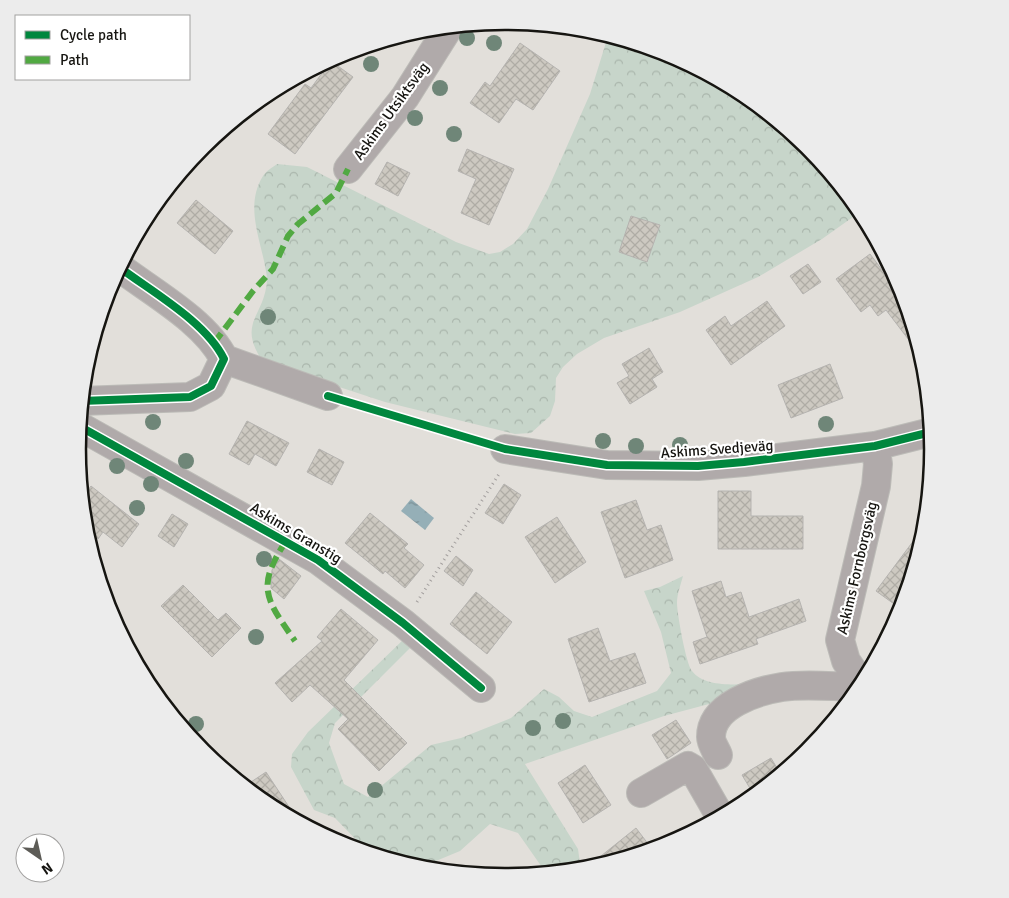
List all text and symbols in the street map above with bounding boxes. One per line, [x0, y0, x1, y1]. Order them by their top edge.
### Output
legend [15, 15, 190, 80]
text: Cycle path [60, 26, 127, 44]
text: Path [60, 51, 89, 69]
street label: Askims Utsiktsväg [349, 58, 433, 163]
street label: Askims Svedjeväg [660, 436, 774, 462]
street label: Askims Granstig [247, 499, 345, 567]
street label: Askims Fornborgsväg [833, 500, 881, 636]
north arrow [15, 833, 65, 883]
text: N [38, 859, 56, 878]

